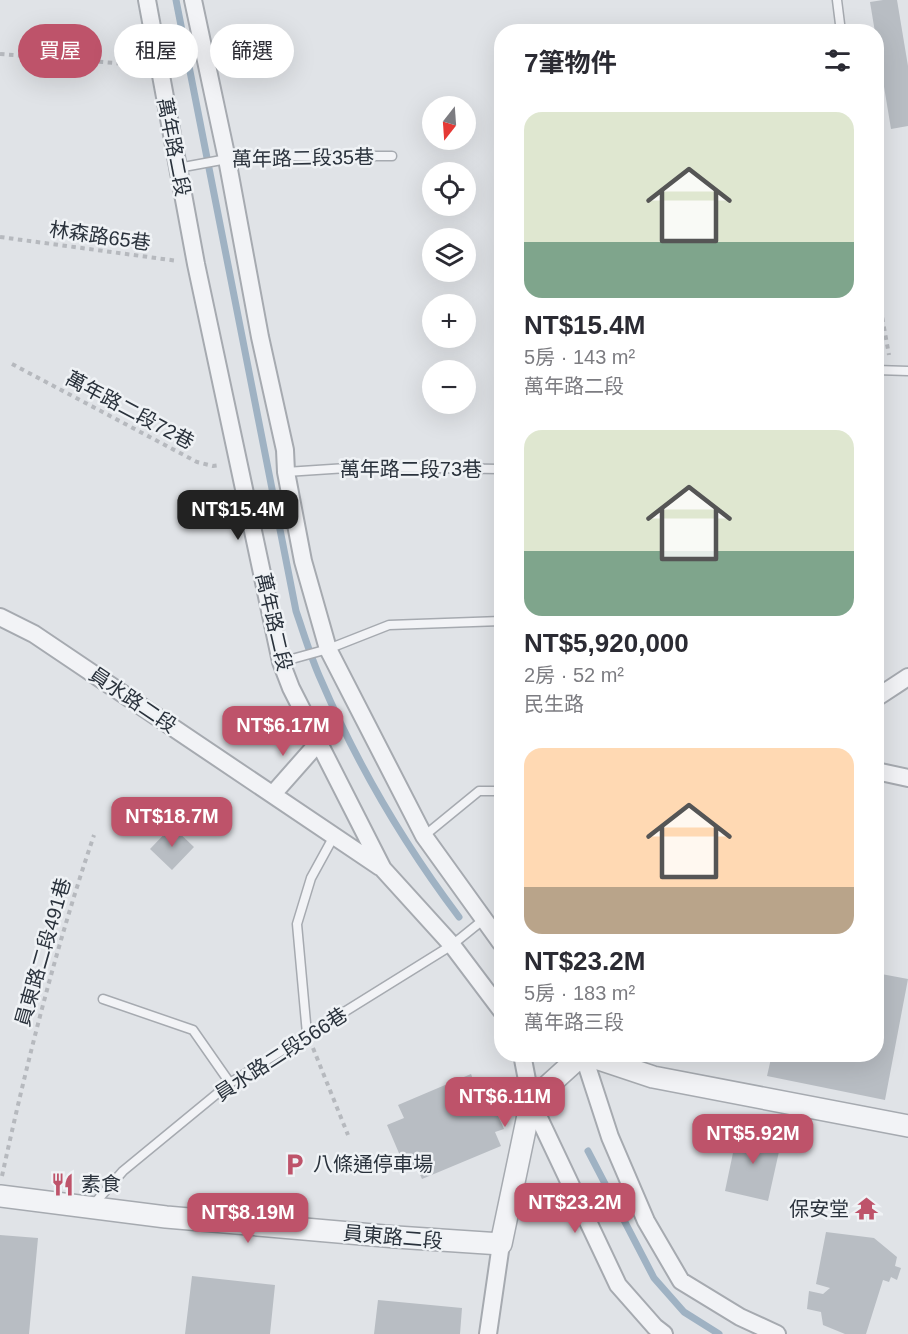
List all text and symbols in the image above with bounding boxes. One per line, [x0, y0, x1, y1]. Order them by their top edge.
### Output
chip: 買屋 [18, 24, 102, 78]
chip: 租屋 [114, 24, 198, 78]
chip: 篩選 [210, 24, 294, 78]
icon: filters [821, 44, 854, 77]
text: 7筆物件 [524, 48, 616, 78]
street label: 萬年路二段 [154, 96, 194, 198]
north arrow [422, 96, 476, 150]
map controls [422, 96, 476, 414]
street label: 萬年路二段35巷 [232, 146, 374, 170]
icon: home [635, 151, 743, 259]
button: locate [422, 162, 476, 216]
street label: 林森路65巷 [48, 218, 152, 254]
button: layers [422, 228, 476, 282]
button: + [422, 294, 476, 348]
text: NT$15.4M [524, 310, 645, 340]
text: 5房 · 143 m² [524, 346, 635, 368]
button: − [422, 360, 476, 414]
street label: 萬年路二段72巷 [62, 367, 198, 453]
text: 萬年路二段 [524, 375, 624, 397]
street label: 萬年路二段73巷 [340, 458, 482, 480]
icon: home [635, 469, 743, 577]
pin: NT$15.4M [176, 490, 300, 541]
text: NT$15.4M [191, 498, 285, 520]
street label: 萬年路二段 [252, 571, 296, 673]
text: NT$5,920,000 [524, 628, 689, 658]
street label: 員水路二段 [85, 663, 181, 737]
text: 2房 · 52 m² [524, 664, 624, 686]
text: 民生路 [524, 693, 584, 715]
pin: NT$6.17M [221, 706, 345, 757]
text: NT$6.17M [236, 714, 330, 736]
icon: home [635, 787, 743, 895]
pin: NT$18.7M [110, 797, 234, 848]
text: NT$18.7M [125, 805, 219, 827]
street label: 員東路二段491巷 [11, 875, 75, 1029]
text: NT$23.2M [524, 946, 645, 976]
text: 5房 · 183 m² [524, 982, 635, 1004]
street label: 員水路二段566巷 [211, 1003, 351, 1105]
text: 萬年路三段 [524, 1011, 624, 1033]
pin: NT$6.11M [443, 1077, 567, 1128]
text: NT$6.11M [459, 1085, 551, 1107]
pin: NT$5.92M [691, 1114, 815, 1165]
text: NT$5.92M [706, 1122, 800, 1144]
parking icon: 八條通停車場 [282, 1151, 308, 1177]
place label: 八條通停車場 [313, 1153, 433, 1175]
restaurant icon: 素食 [50, 1171, 76, 1197]
place label: 素食 [81, 1173, 121, 1195]
pin: NT$23.2M [513, 1183, 637, 1234]
text: NT$23.2M [528, 1191, 622, 1213]
pin: NT$8.19M [186, 1193, 310, 1244]
temple icon: 保安堂 [854, 1196, 880, 1222]
place label: 保安堂 [789, 1198, 849, 1220]
text: NT$8.19M [201, 1201, 295, 1223]
street label: 員東路二段 [342, 1222, 444, 1252]

